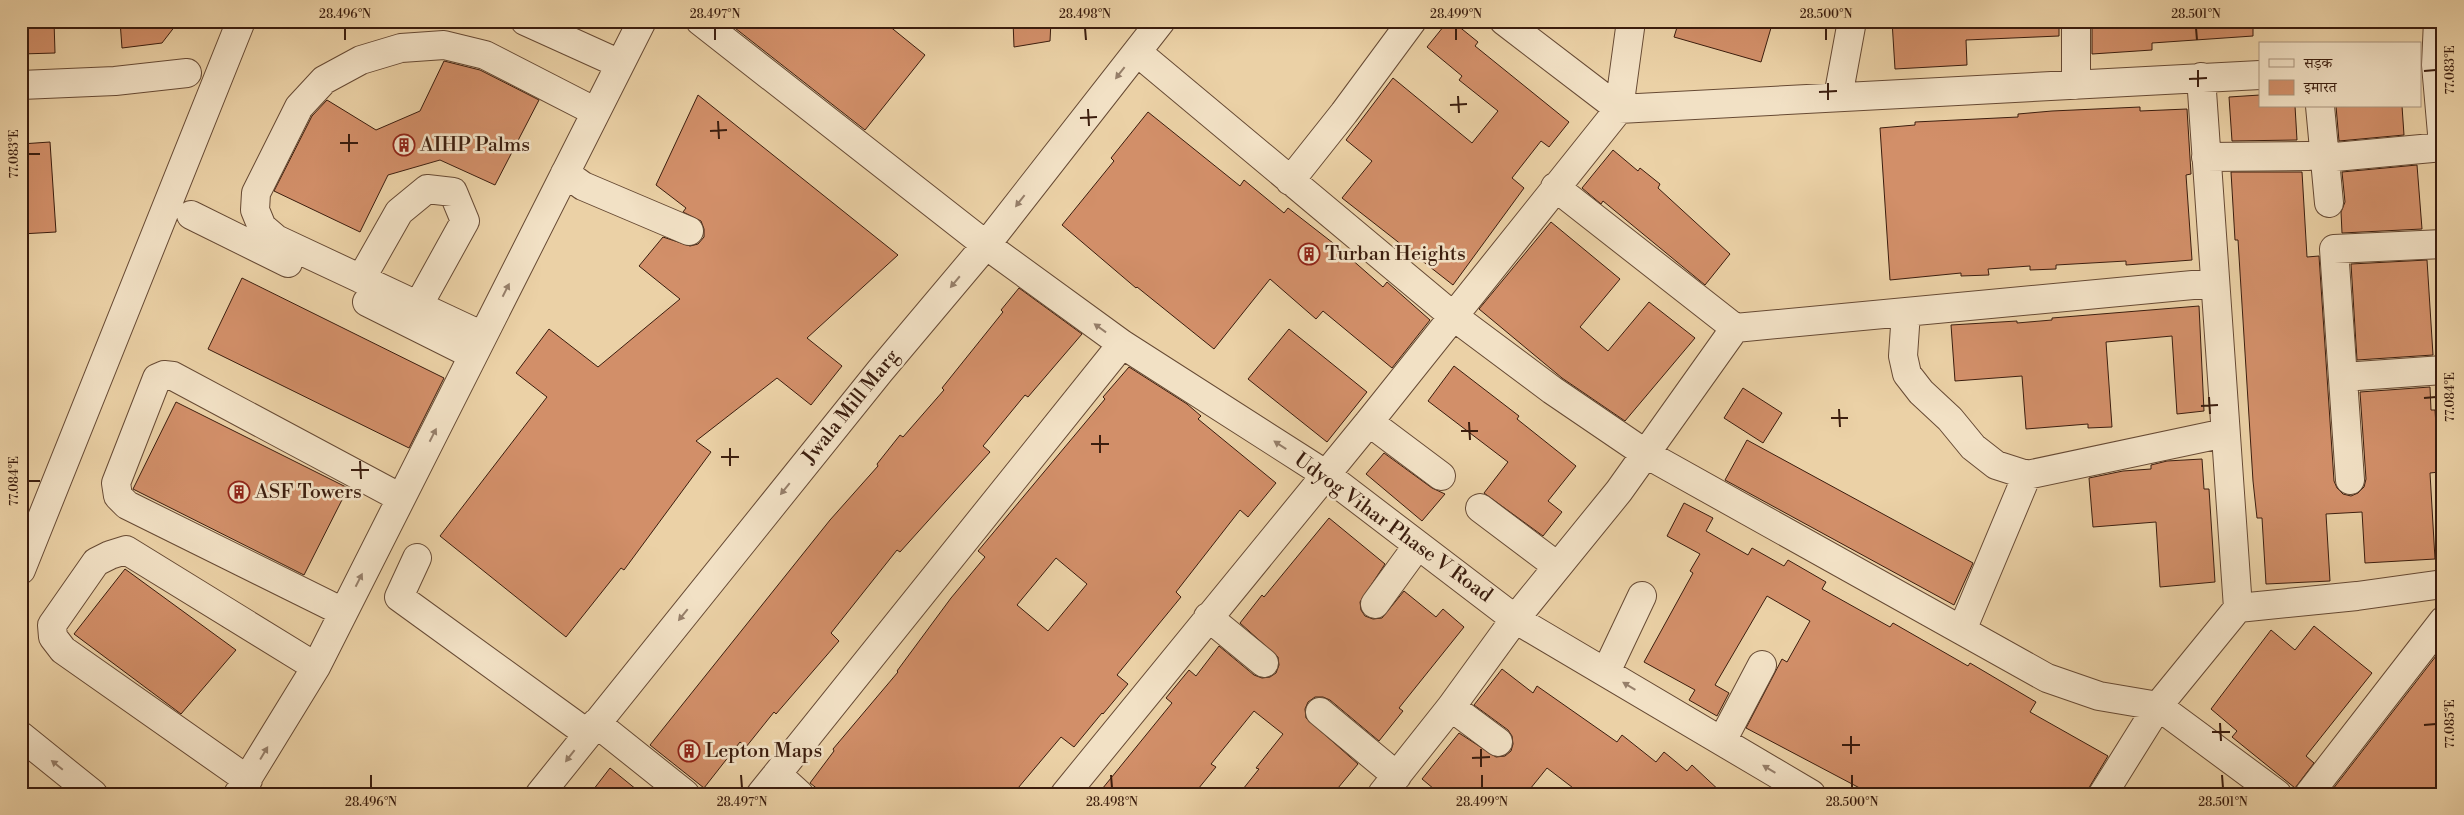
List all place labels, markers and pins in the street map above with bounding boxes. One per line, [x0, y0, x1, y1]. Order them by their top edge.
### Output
building icon: AIHP Palms [392, 133, 416, 157]
place label: AIHP Palms [419, 133, 530, 158]
building icon: Turban Heights [1297, 242, 1321, 266]
place label: Turban Heights [1325, 242, 1466, 267]
building icon: ASF Towers [227, 480, 251, 504]
place label: ASF Towers [254, 480, 362, 505]
building icon: Lepton Maps [677, 739, 701, 763]
place label: Lepton Maps [705, 739, 822, 764]

